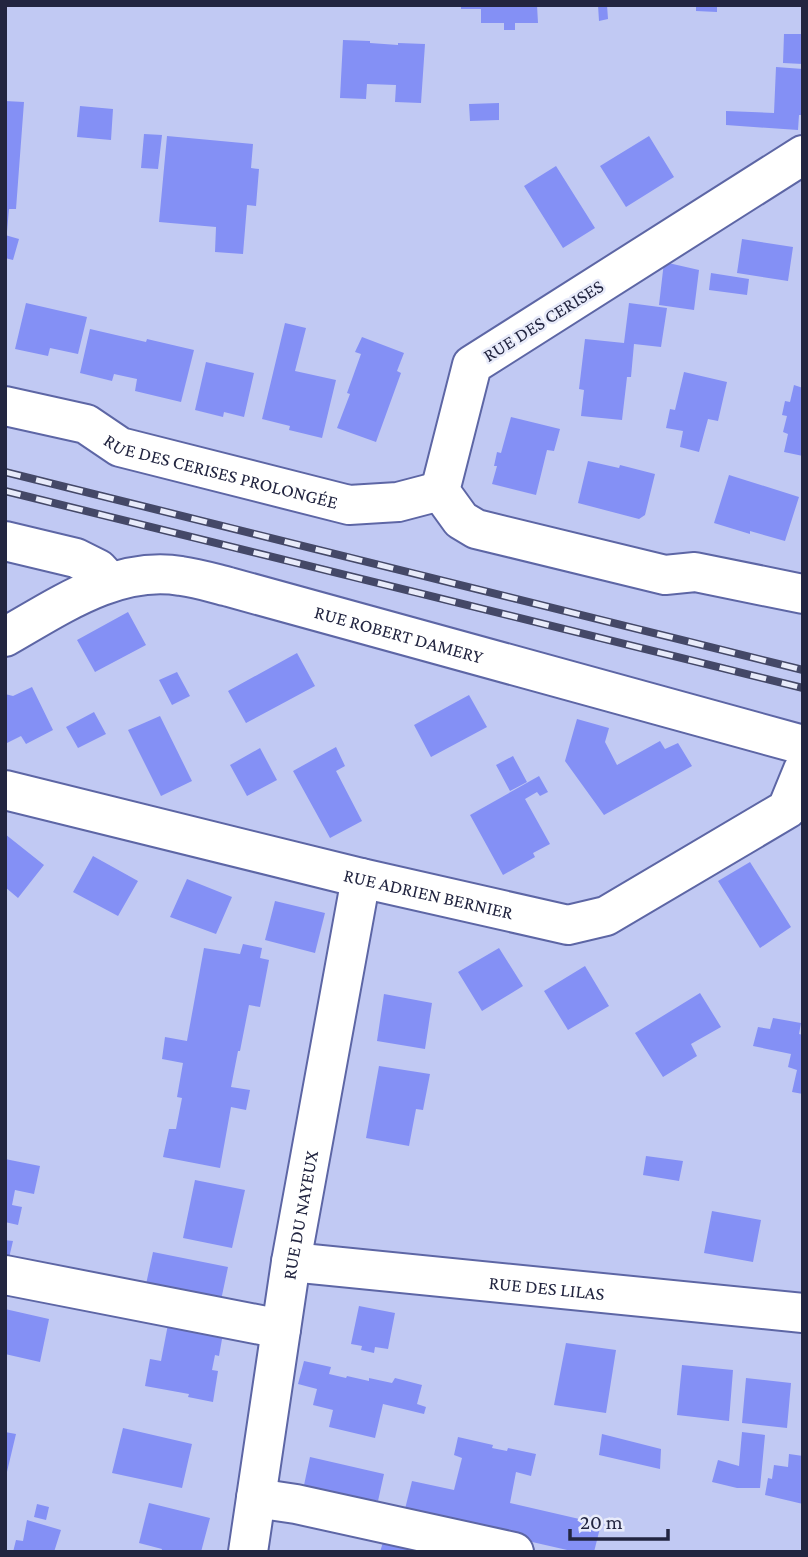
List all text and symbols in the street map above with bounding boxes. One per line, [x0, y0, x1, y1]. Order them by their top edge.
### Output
street label: RUE DES CERISES [479, 275, 607, 366]
street label: RUE DES CERISES PROLONGÉE [100, 429, 340, 513]
street label: RUE ROBERT DAMERY [312, 601, 486, 668]
street label: RUE ADRIEN BERNIER [342, 864, 516, 923]
street label: RUE DU NAYEUX [279, 1149, 322, 1281]
street label: RUE DES LILAS [488, 1272, 606, 1304]
scale bar [570, 1498, 668, 1542]
text: 20 m [580, 1510, 623, 1534]

